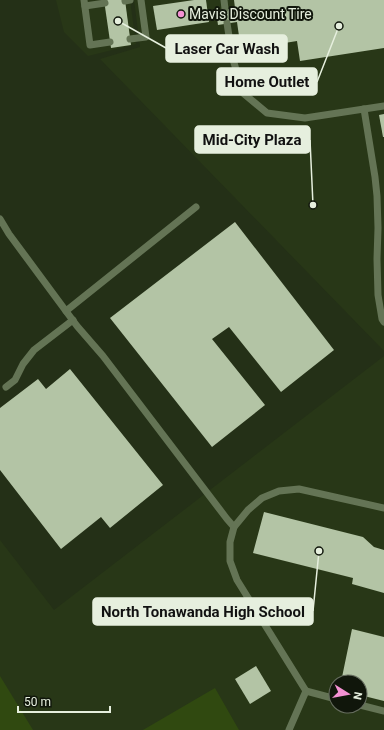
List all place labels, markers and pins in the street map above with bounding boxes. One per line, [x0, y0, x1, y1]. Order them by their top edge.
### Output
place label: Mavis Discount Tire [189, 6, 312, 22]
marker: Mavis Discount Tire [176, 9, 186, 19]
callout: Laser Car Wash [166, 35, 287, 62]
callout: Home Outlet [217, 68, 317, 95]
callout: Mid-City Plaza [195, 126, 310, 153]
callout: North Tonawanda High School [93, 598, 313, 625]

